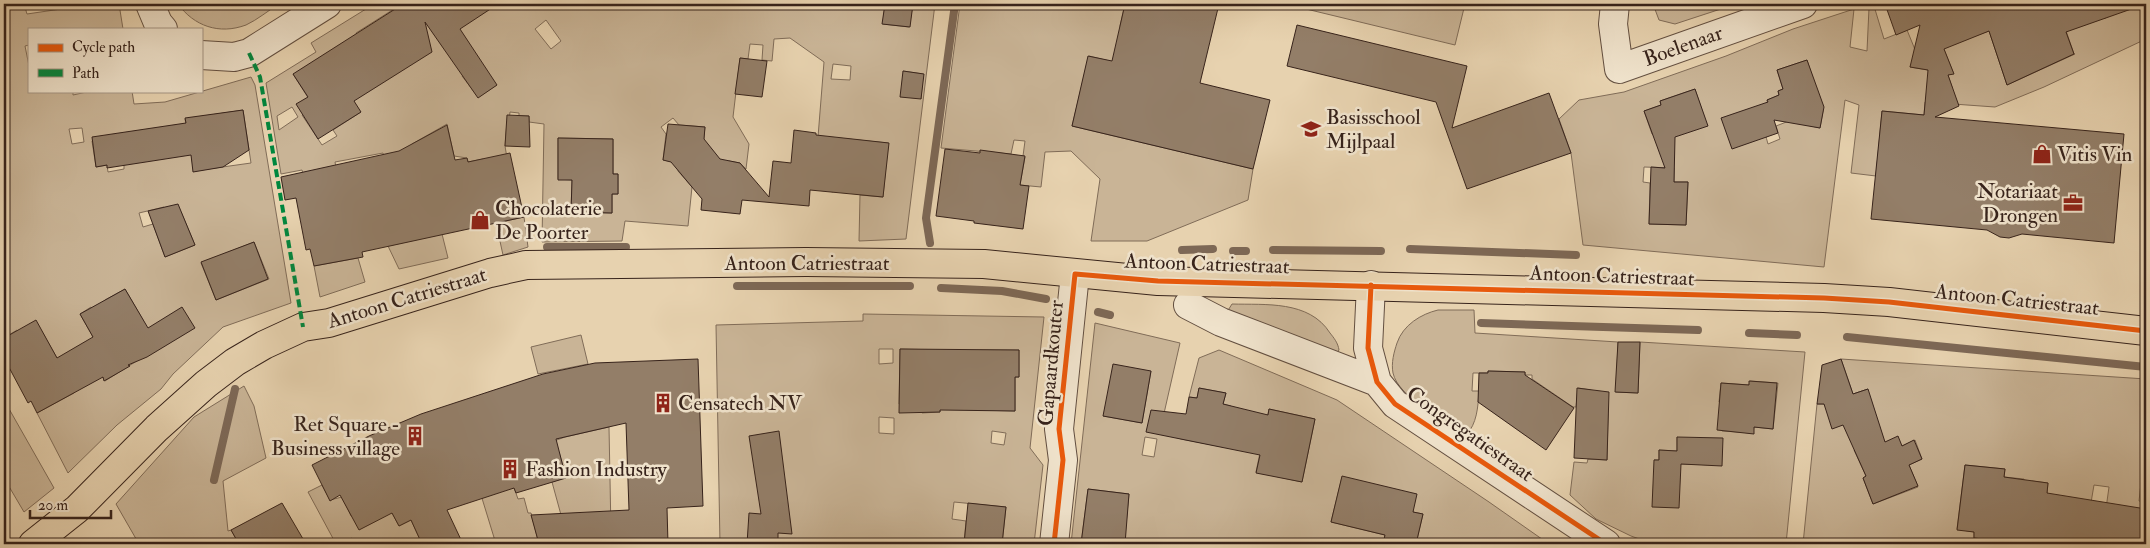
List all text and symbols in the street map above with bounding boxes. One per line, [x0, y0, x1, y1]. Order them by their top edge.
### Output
street label: Boelenaar [1640, 19, 1727, 73]
legend [28, 28, 202, 92]
text: Cycle path [72, 38, 135, 58]
text: Path [72, 64, 99, 83]
place label: Basisschool Mijlpaal [1326, 104, 1421, 155]
school or university icon: Basisschool Mijlpaal [1300, 118, 1322, 140]
place label: Vitis Vin [2057, 141, 2133, 168]
shop icon: Vitis Vin [2031, 143, 2053, 165]
place label: Notariaat Drongen [1977, 178, 2058, 229]
office icon: Notariaat Drongen [2062, 192, 2084, 214]
place label: Chocolaterie De Poorter [495, 195, 602, 246]
shop icon: Chocolaterie De Poorter [469, 209, 491, 231]
street label: Antoon Catriestraat [1123, 248, 1290, 280]
street label: Antoon Catriestraat [724, 250, 890, 277]
street label: Antoon Catriestraat [1528, 260, 1695, 292]
street label: Antoon Catriestraat [323, 261, 490, 335]
street label: Antoon Catriestraat [1933, 278, 2101, 322]
street label: Gapaardkouter [1032, 299, 1070, 427]
street label: Congregatiestraat [1401, 380, 1539, 488]
place label: Censatech NV [678, 390, 803, 417]
building icon: Censatech NV [652, 392, 674, 414]
place label: Ret Square - Business village [271, 411, 400, 462]
building icon: Ret Square - Business village [404, 425, 426, 447]
place label: Fashion Industry [525, 456, 668, 483]
building icon: Fashion Industry [499, 458, 521, 480]
scale bar [30, 488, 111, 520]
text: 20 m [38, 496, 68, 515]

